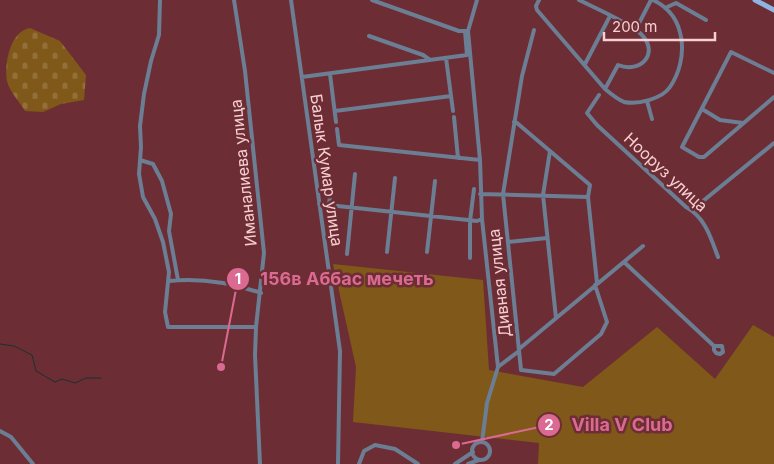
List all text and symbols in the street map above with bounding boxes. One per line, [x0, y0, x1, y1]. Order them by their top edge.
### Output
scale bar [604, 10, 715, 42]
text: 200 m [612, 17, 657, 36]
street label: Балык Кумар улица [306, 93, 348, 247]
street label: Иманалиева улица [225, 98, 261, 248]
street label: Нооруз улица [620, 128, 712, 216]
street label: Дивная улица [483, 228, 515, 338]
callout: 156в Аббас мечеть [225, 263, 443, 296]
text: 156в Аббас мечеть [260, 268, 434, 289]
text: 1 [235, 269, 241, 288]
callout: Villa V Club [537, 409, 683, 442]
text: Villa V Club [571, 414, 673, 435]
text: 2 [544, 415, 554, 434]

